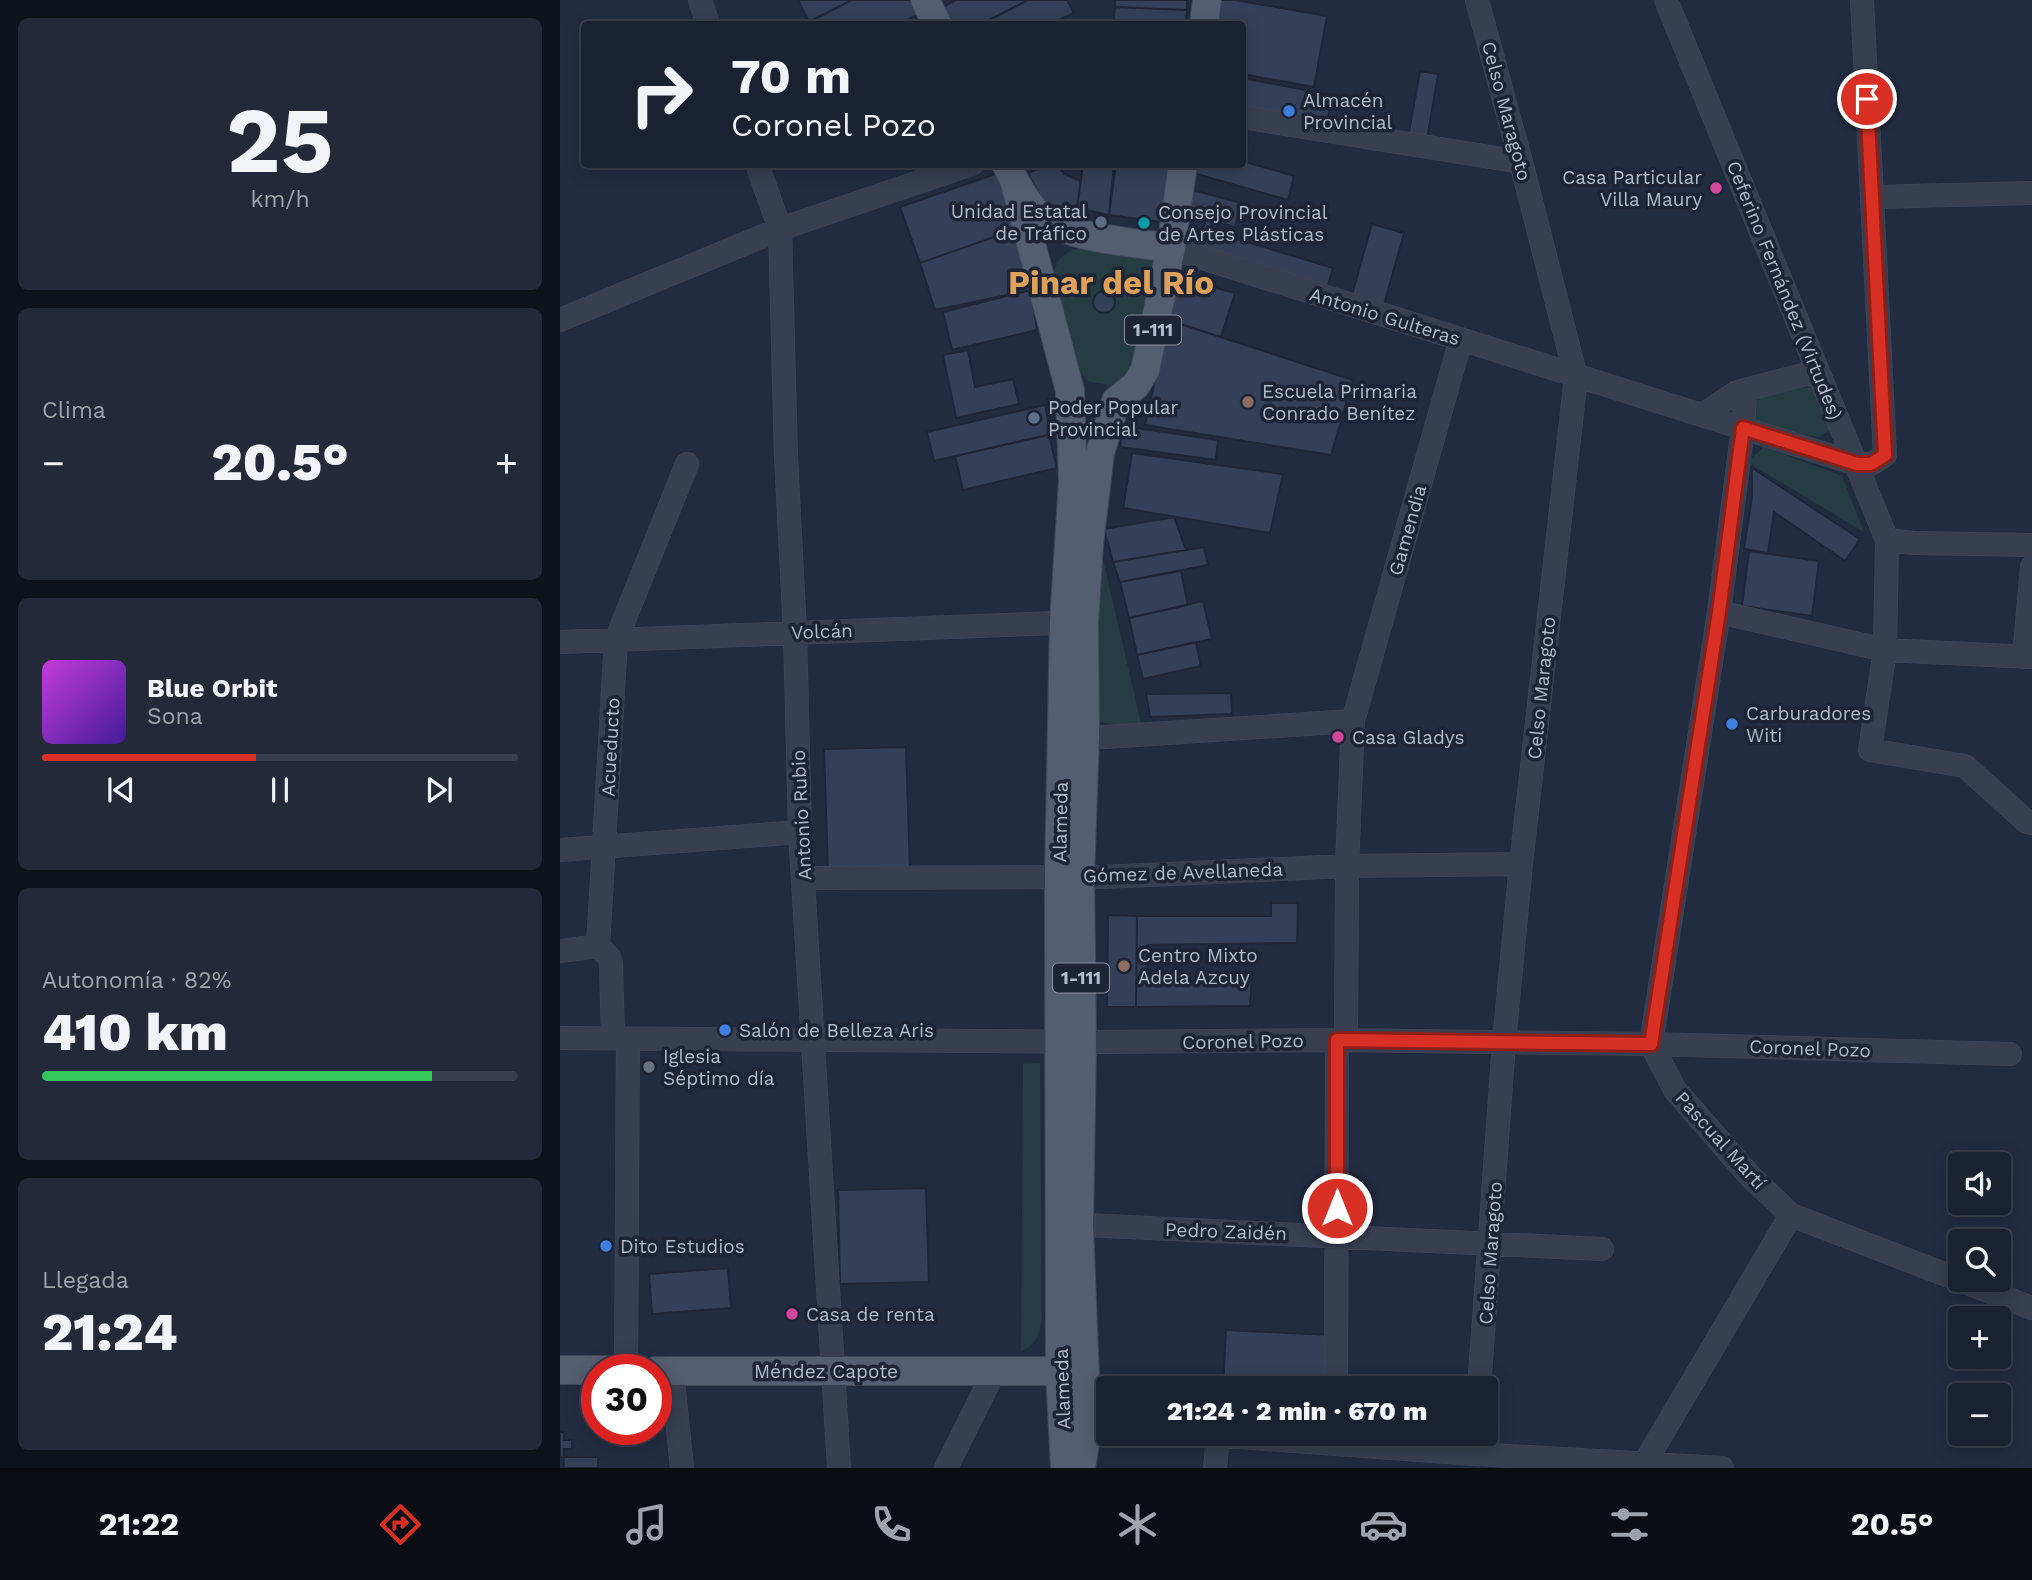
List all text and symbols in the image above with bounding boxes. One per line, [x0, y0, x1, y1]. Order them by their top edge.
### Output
street label: Celso Maragoto [1477, 39, 1536, 183]
text: 70 m [731, 47, 851, 105]
icon: right [616, 49, 707, 140]
pin [1837, 69, 1897, 129]
icon: arrive [1848, 80, 1886, 118]
text: 25 [226, 87, 334, 194]
place label: Almacén Provincial [1303, 89, 1393, 134]
marker: Almacén Provincial [1281, 103, 1297, 119]
text: Coronel Pozo [731, 106, 936, 144]
street label: Ceferino Fernández (Virtudes) [1722, 157, 1847, 423]
place label: Casa Particular Villa Maury [1562, 166, 1702, 211]
marker: Casa Particular Villa Maury [1708, 180, 1724, 196]
text: km/h [250, 186, 310, 213]
place label: Unidad Estatal de Tráfico [951, 200, 1087, 245]
place label: Consejo Provincial de Artes Plásticas [1158, 201, 1328, 246]
marker: Unidad Estatal de Tráfico [1093, 214, 1109, 230]
marker: Consejo Provincial de Artes Plásticas [1136, 215, 1152, 231]
district label: Pinar del Río [1008, 263, 1214, 302]
street label: Antonio Gulteras [1307, 283, 1463, 350]
road number: 1-111 [1125, 316, 1181, 344]
place label: Escuela Primaria Conrado Benítez [1262, 380, 1417, 425]
marker: Escuela Primaria Conrado Benítez [1240, 394, 1256, 410]
place label: Poder Popular Provincial [1048, 396, 1179, 441]
text: Clima [42, 397, 106, 424]
marker: Poder Popular Provincial [1026, 410, 1042, 426]
text: 20.5° [211, 432, 349, 493]
text: − [42, 441, 65, 485]
text: + [495, 441, 518, 485]
street label: Gamendia [1384, 482, 1431, 578]
street label: Celso Maragoto [1523, 615, 1560, 761]
street label: Volcán [791, 619, 853, 644]
text: Blue Orbit [147, 673, 277, 703]
street label: Acueducto [596, 697, 625, 797]
place label: Carburadores Witi [1746, 702, 1871, 747]
text: Sona [147, 703, 203, 730]
marker: Carburadores Witi [1724, 716, 1740, 732]
place label: Casa Gladys [1352, 726, 1464, 749]
marker: Casa Gladys [1330, 729, 1346, 745]
street label: Antonio Rubio [787, 749, 816, 881]
icon: previous [102, 771, 140, 809]
icon: pause [261, 771, 299, 809]
icon: next [420, 771, 458, 809]
street label: Alameda [1048, 781, 1073, 863]
street label: Gómez de Avellaneda [1083, 858, 1284, 887]
place label: Centro Mixto Adela Azcuy [1138, 944, 1258, 989]
marker: Centro Mixto Adela Azcuy [1116, 958, 1132, 974]
road number: 1-111 [1053, 964, 1109, 993]
text: Autonomía · 82% [42, 967, 231, 994]
text: 410 km [42, 1002, 228, 1063]
place label: Salón de Belleza Aris [739, 1019, 934, 1042]
marker: Salón de Belleza Aris [717, 1022, 733, 1038]
street label: Coronel Pozo [1182, 1029, 1304, 1054]
street label: Coronel Pozo [1749, 1035, 1871, 1062]
place label: Iglesia Séptimo día [663, 1045, 775, 1090]
marker: Iglesia Séptimo día [641, 1059, 657, 1075]
street label: Pascual Martí [1671, 1087, 1771, 1194]
map controls [1948, 1152, 2011, 1446]
button: sound [1948, 1152, 2011, 1215]
position arrow [1300, 1171, 1374, 1245]
street label: Celso Maragoto [1474, 1181, 1507, 1325]
street label: Pedro Zaidén [1165, 1218, 1287, 1245]
button: search [1948, 1229, 2011, 1292]
place label: Dito Estudios [620, 1235, 745, 1258]
marker: Dito Estudios [598, 1238, 614, 1254]
text: Llegada [42, 1267, 129, 1294]
text: 21:24 [42, 1302, 177, 1363]
place label: Casa de renta [806, 1303, 935, 1326]
marker: Casa de renta [784, 1306, 800, 1322]
button: + [1948, 1306, 2011, 1369]
street label: Alameda [1050, 1348, 1075, 1430]
speed limit sign: 30 [581, 1354, 672, 1445]
street label: Méndez Capote [754, 1360, 898, 1383]
button: − [1948, 1383, 2011, 1446]
text: 21:24 · 2 min · 670 m [1167, 1396, 1427, 1426]
icon: directions [376, 1500, 425, 1549]
icon: music [622, 1500, 671, 1549]
icon: phone [867, 1500, 916, 1549]
icon: climate [1113, 1500, 1162, 1549]
icon: car [1359, 1500, 1408, 1549]
icon: filters [1605, 1500, 1654, 1549]
text: 21:22 [98, 1505, 179, 1543]
text: 20.5° [1850, 1505, 1934, 1543]

